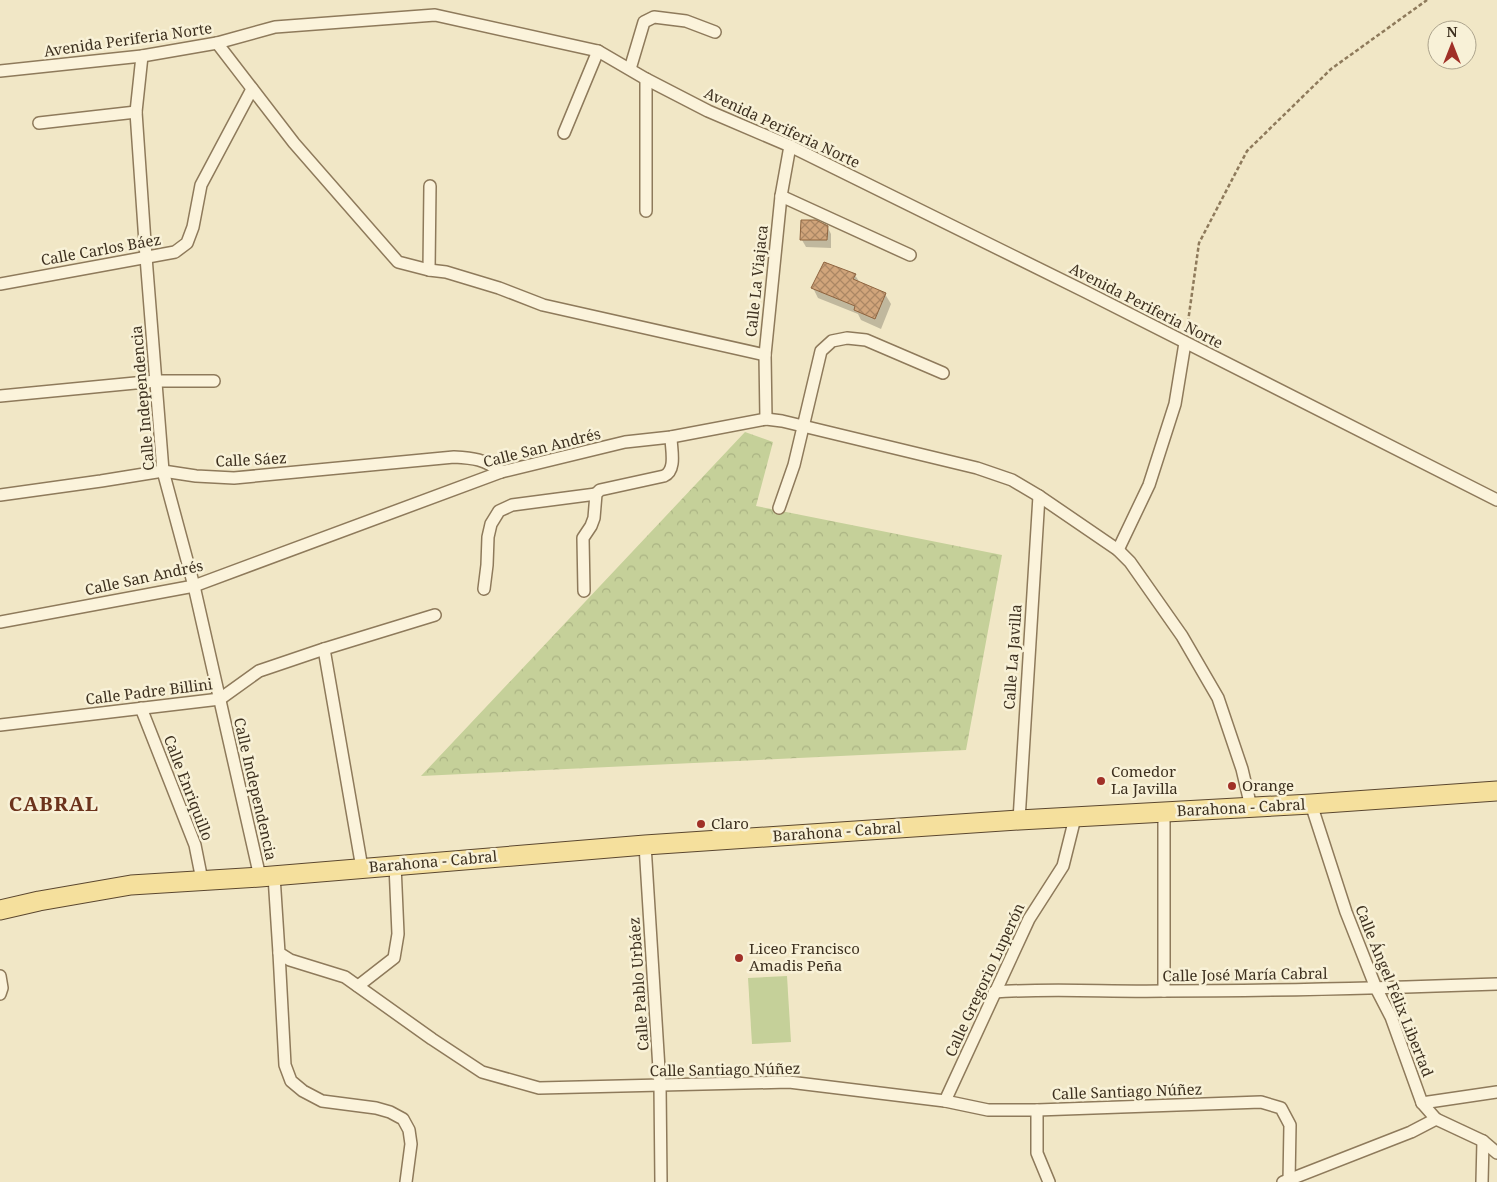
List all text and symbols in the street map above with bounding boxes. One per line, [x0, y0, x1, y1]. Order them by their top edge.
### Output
street label: Avenida Periferia Norte [42, 17, 213, 61]
north arrow [1427, 20, 1477, 70]
text: N [1446, 22, 1458, 41]
street label: Avenida Periferia Norte [701, 82, 864, 172]
street label: Calle La Viajaca [740, 224, 772, 338]
street label: Calle Carlos Báez [39, 229, 162, 269]
street label: Avenida Periferia Norte [1066, 258, 1227, 353]
street label: Calle Independencia [126, 325, 158, 472]
street label: Calle San Andrés [481, 423, 603, 471]
street label: Calle Sáez [215, 447, 287, 471]
street label: Calle San Andrés [83, 555, 205, 599]
street label: Calle La Javilla [998, 604, 1026, 710]
street label: Calle Padre Billini [84, 673, 214, 709]
street label: Calle Independencia [230, 716, 282, 862]
street label: Calle Enriquillo [160, 732, 218, 843]
place label: Comedor La Javilla [1111, 761, 1178, 798]
marker: Comedor La Javilla [1095, 775, 1107, 787]
place label: Orange [1242, 775, 1294, 795]
marker: Orange [1226, 780, 1238, 792]
district label: CABRAL [9, 790, 99, 817]
street label: Barahona - Cabral [1176, 794, 1306, 820]
place label: Claro [711, 813, 749, 833]
street label: Barahona - Cabral [772, 817, 902, 845]
marker: Claro [695, 818, 707, 830]
street label: Barahona - Cabral [368, 845, 498, 877]
street label: Calle Gregorio Luperón [940, 899, 1029, 1060]
street label: Calle Ángel Félix Libertad [1351, 902, 1439, 1079]
street label: Calle Pablo Urbáez [623, 917, 653, 1052]
place label: Liceo Francisco Amadis Peña [749, 938, 860, 975]
marker: Liceo Francisco Amadis Peña [733, 952, 745, 964]
street label: Calle José María Cabral [1162, 963, 1328, 985]
street label: Calle Santiago Núñez [649, 1058, 800, 1080]
street label: Calle Santiago Núñez [1051, 1078, 1203, 1104]

